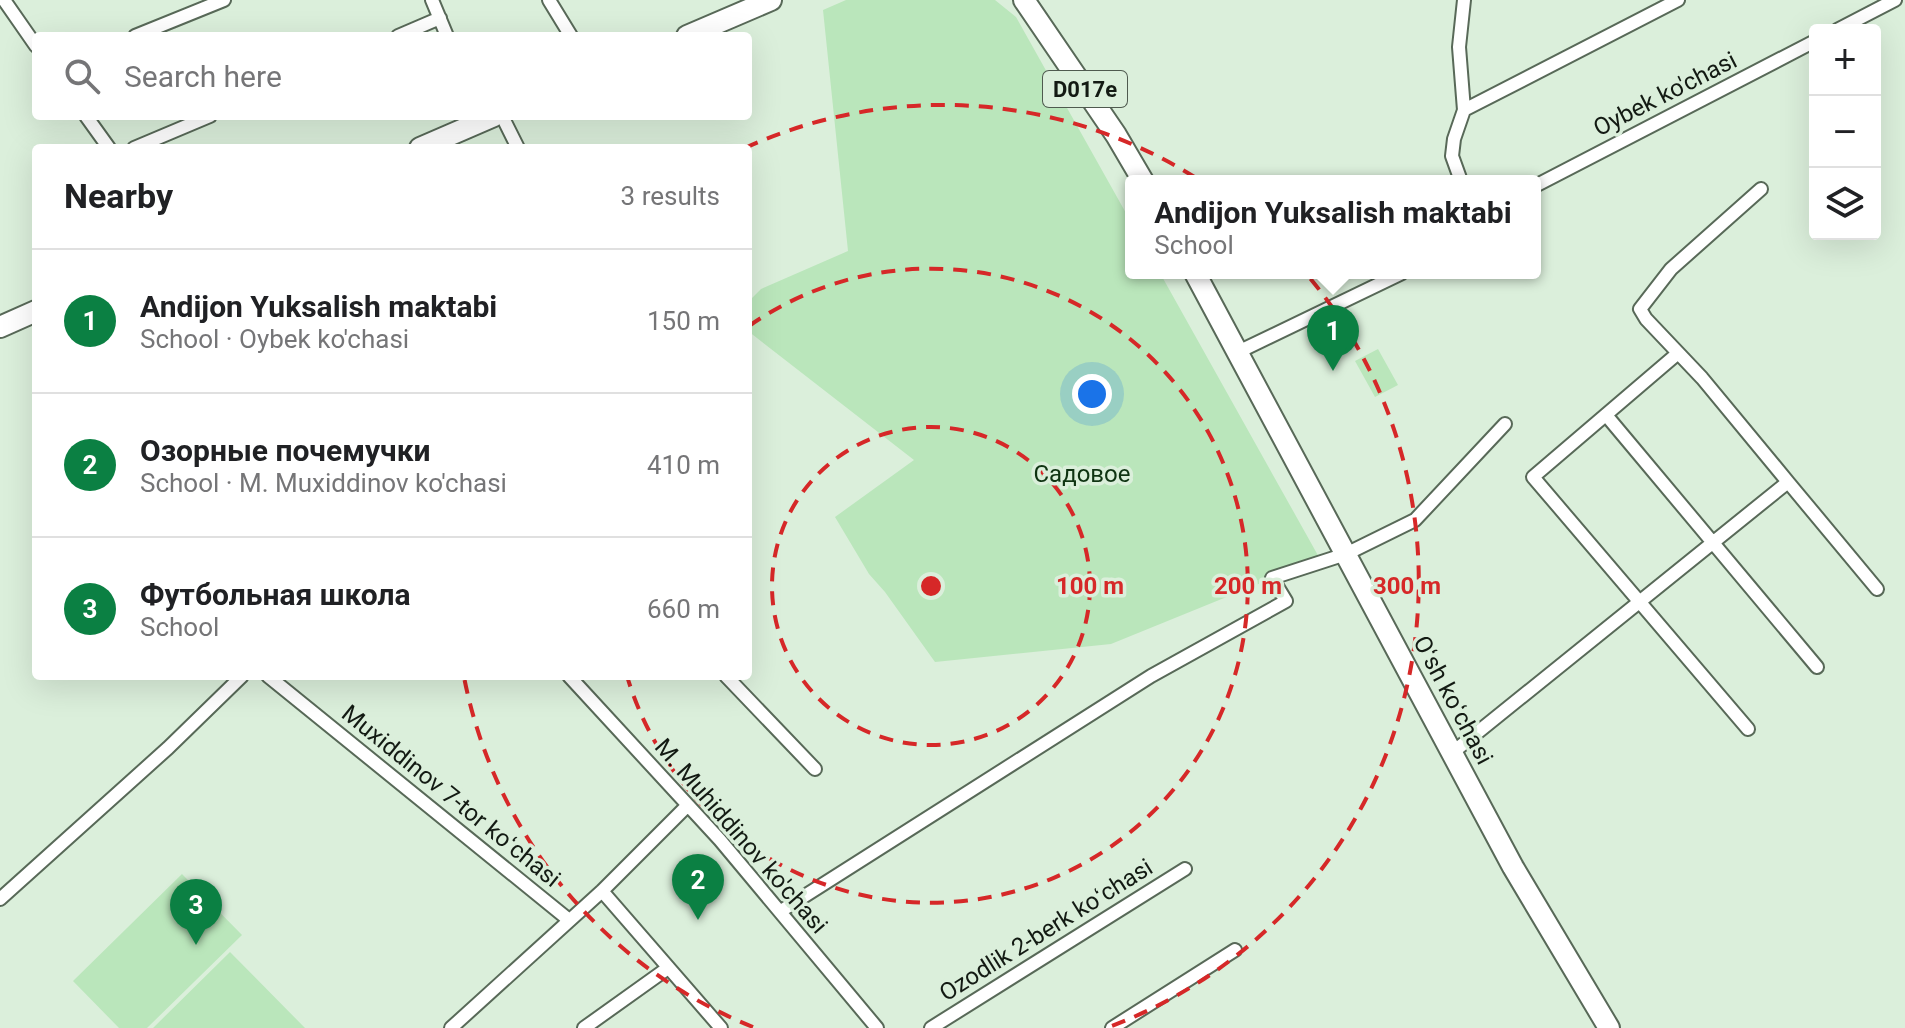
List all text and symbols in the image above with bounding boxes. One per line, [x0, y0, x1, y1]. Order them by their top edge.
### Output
map controls [1809, 24, 1881, 240]
button: + [1809, 24, 1881, 96]
search box [32, 32, 752, 120]
street label: Oybek ko'chasi [1589, 46, 1741, 142]
icon: search [60, 54, 104, 98]
text: Search here [124, 59, 282, 94]
road number: D017e [1043, 71, 1127, 107]
button: − [1809, 96, 1881, 168]
button: layers [1809, 168, 1881, 240]
popup [1125, 175, 1541, 279]
text: Nearby [64, 176, 173, 216]
text: 3 results [621, 181, 720, 211]
text: Andijon Yuksalish maktabi [1154, 195, 1512, 230]
text: School [1154, 230, 1234, 260]
text: Andijon Yuksalish maktabi [140, 289, 497, 324]
pin: 1 [1307, 305, 1359, 371]
text: 1 [83, 306, 97, 336]
text: 150 m [647, 306, 720, 336]
text: School · Oybek ko'chasi [140, 324, 409, 354]
your location [1072, 374, 1112, 414]
text: Озорные почемучки [140, 433, 431, 468]
text: 2 [83, 450, 97, 480]
text: 410 m [647, 450, 720, 480]
park label: Садовое [1034, 460, 1130, 488]
text: School · M. Muxiddinov ko'chasi [140, 468, 507, 498]
centre of rings [917, 572, 945, 600]
text: 100 m [1056, 572, 1124, 600]
text: 200 m [1214, 572, 1282, 600]
text: 300 m [1373, 572, 1441, 600]
text: Футбольная школа [140, 577, 411, 612]
text: 3 [83, 594, 97, 624]
text: 660 m [647, 594, 720, 624]
text: School [140, 612, 219, 642]
street label: Oʻsh koʻchasi [1407, 631, 1499, 769]
street label: Muxiddinov 7-tor koʻchasi [336, 699, 566, 893]
street label: M. Muhiddinov ko'chasi [649, 733, 833, 939]
street label: Ozodlik 2-berk koʻchasi [934, 853, 1158, 1007]
pin: 2 [672, 854, 724, 920]
pin: 3 [170, 879, 222, 945]

